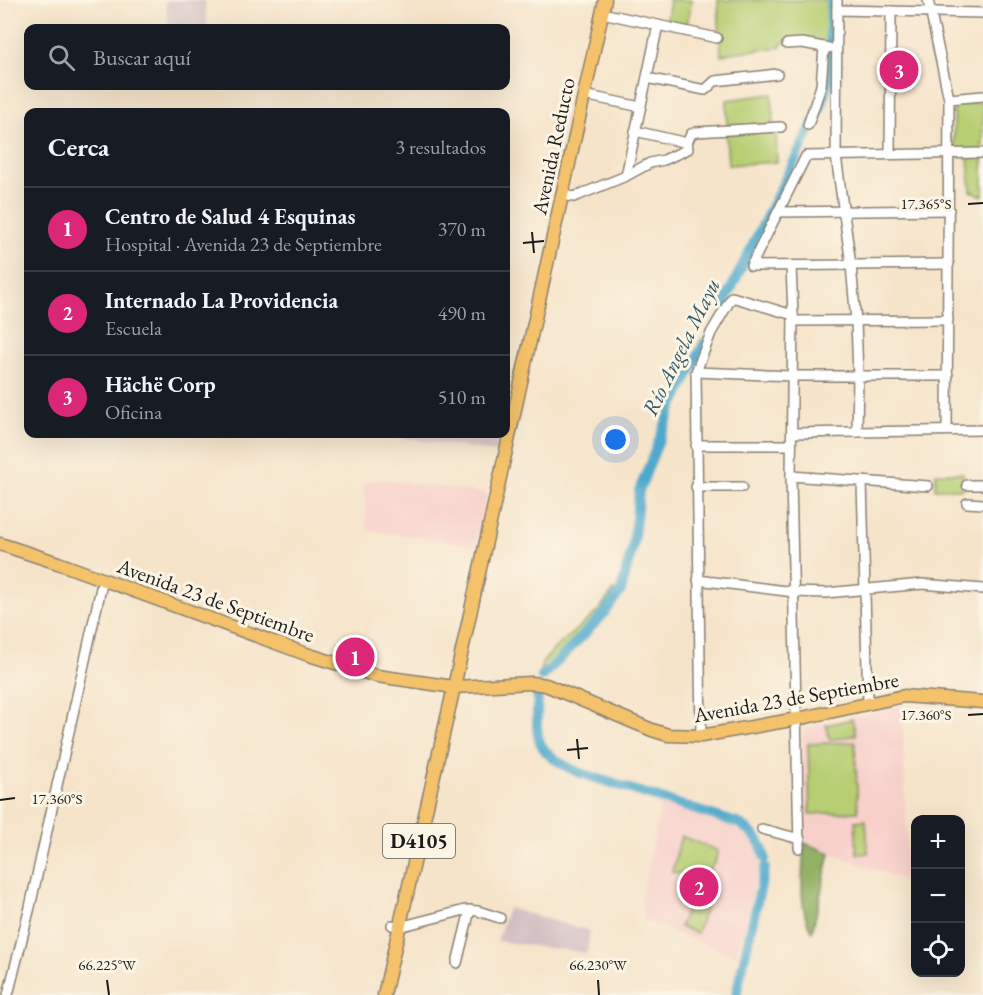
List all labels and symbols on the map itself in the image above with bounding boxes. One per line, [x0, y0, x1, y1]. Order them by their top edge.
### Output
pin: 3 [880, 48, 918, 92]
street label: Avenida Reducto [525, 75, 581, 218]
text: 17.365°S [901, 194, 951, 213]
water label: Río Angela Mayu [635, 274, 727, 420]
your location [601, 425, 630, 454]
street label: Avenida 23 de Septiembre [113, 551, 318, 648]
pin: 1 [336, 634, 374, 680]
street label: Avenida 23 de Septiembre [690, 666, 901, 729]
text: 17.360°S [901, 705, 951, 724]
text: 17.360°S [32, 789, 82, 808]
road number: D4105 [383, 824, 455, 858]
pin: 2 [680, 864, 718, 910]
text: 66.225°W [78, 955, 136, 974]
text: 66.230°W [569, 955, 627, 974]

